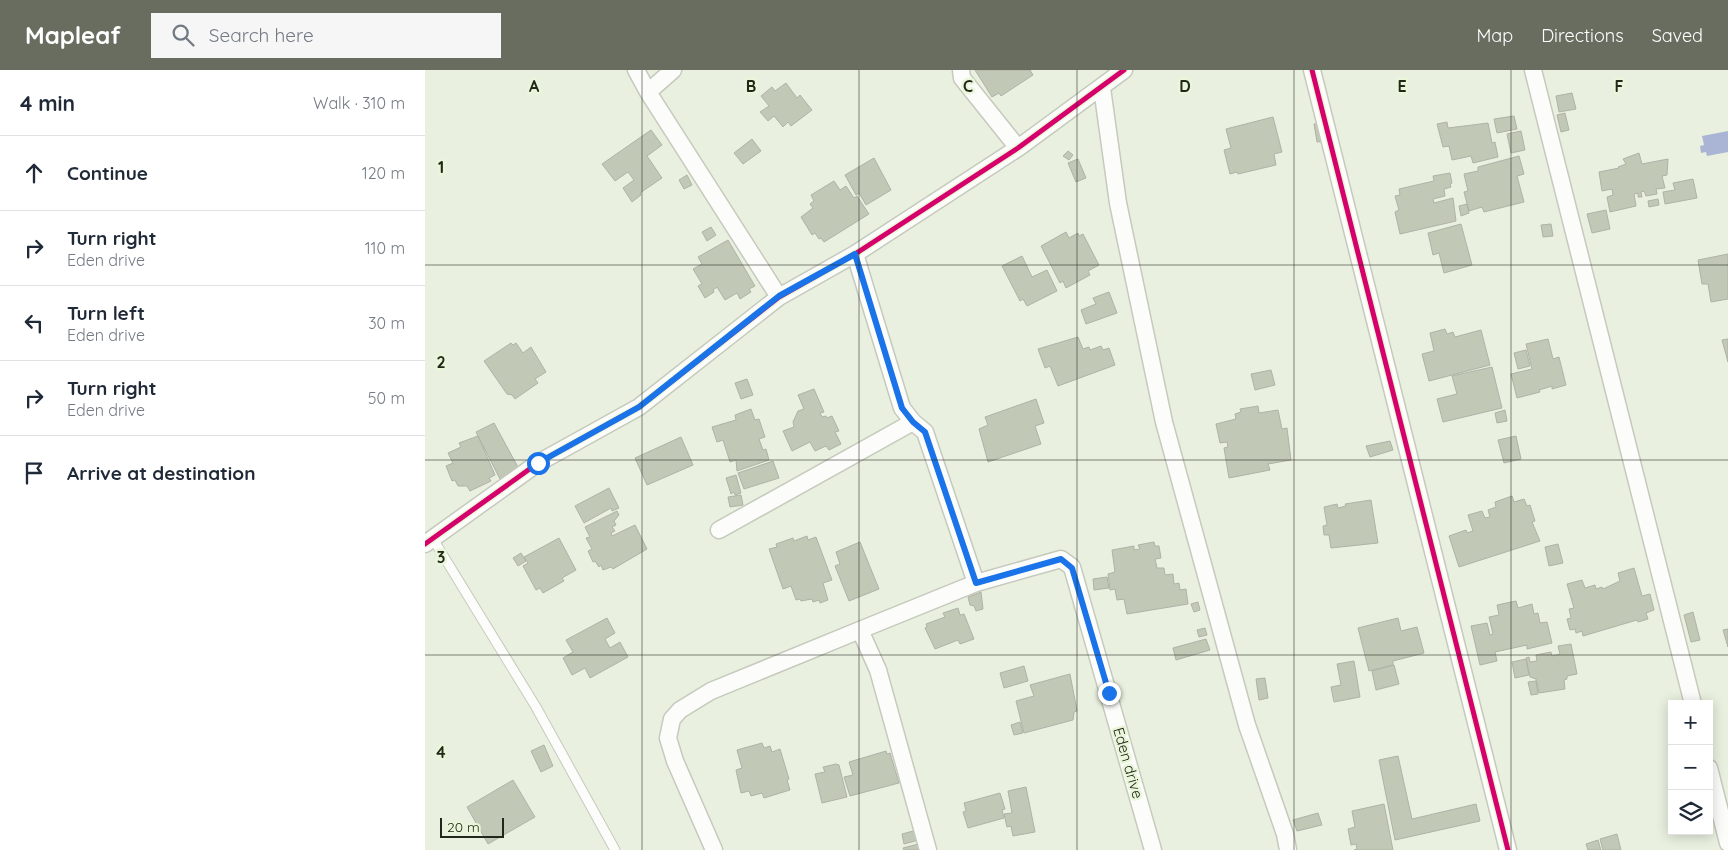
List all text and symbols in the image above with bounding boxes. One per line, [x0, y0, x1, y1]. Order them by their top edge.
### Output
search box [151, 13, 501, 58]
text: Mapleaf [25, 20, 121, 50]
icon: search [169, 21, 197, 49]
text: Search here [209, 23, 314, 47]
text: Map [1476, 24, 1513, 47]
text: Directions [1541, 24, 1624, 47]
text: Saved [1652, 24, 1703, 47]
text: A [529, 76, 540, 96]
text: B [746, 76, 756, 96]
text: C [963, 76, 973, 96]
text: D [1179, 76, 1191, 96]
text: E [1397, 76, 1407, 96]
text: F [1615, 76, 1624, 96]
text: 4 min [20, 90, 75, 116]
text: Walk · 310 m [313, 93, 405, 113]
text: 1 [438, 157, 444, 177]
icon: ahead [20, 159, 48, 187]
text: Continue [67, 161, 148, 185]
text: 120 m [362, 163, 405, 183]
text: Turn right [67, 226, 156, 250]
icon: right [20, 234, 48, 262]
text: 110 m [365, 238, 405, 258]
text: Eden drive [67, 250, 145, 270]
text: Turn left [67, 301, 145, 325]
icon: left [20, 309, 48, 337]
text: 30 m [368, 313, 405, 333]
text: Eden drive [67, 325, 145, 345]
text: 2 [436, 352, 446, 372]
text: Turn right [67, 376, 156, 400]
icon: right [20, 384, 48, 412]
text: 50 m [368, 388, 405, 408]
text: Eden drive [67, 400, 145, 420]
route start [527, 452, 550, 475]
icon: arrive [20, 459, 48, 487]
text: Arrive at destination [67, 461, 256, 485]
text: 3 [437, 547, 445, 567]
route end [1098, 682, 1121, 705]
map controls [1668, 700, 1713, 835]
button: + [1668, 700, 1713, 745]
street label: Eden drive [1109, 725, 1148, 801]
text: 4 [436, 742, 446, 762]
button: − [1668, 745, 1713, 790]
button: layers [1668, 790, 1713, 835]
scale bar [440, 815, 504, 838]
text: 20 m [447, 818, 480, 836]

